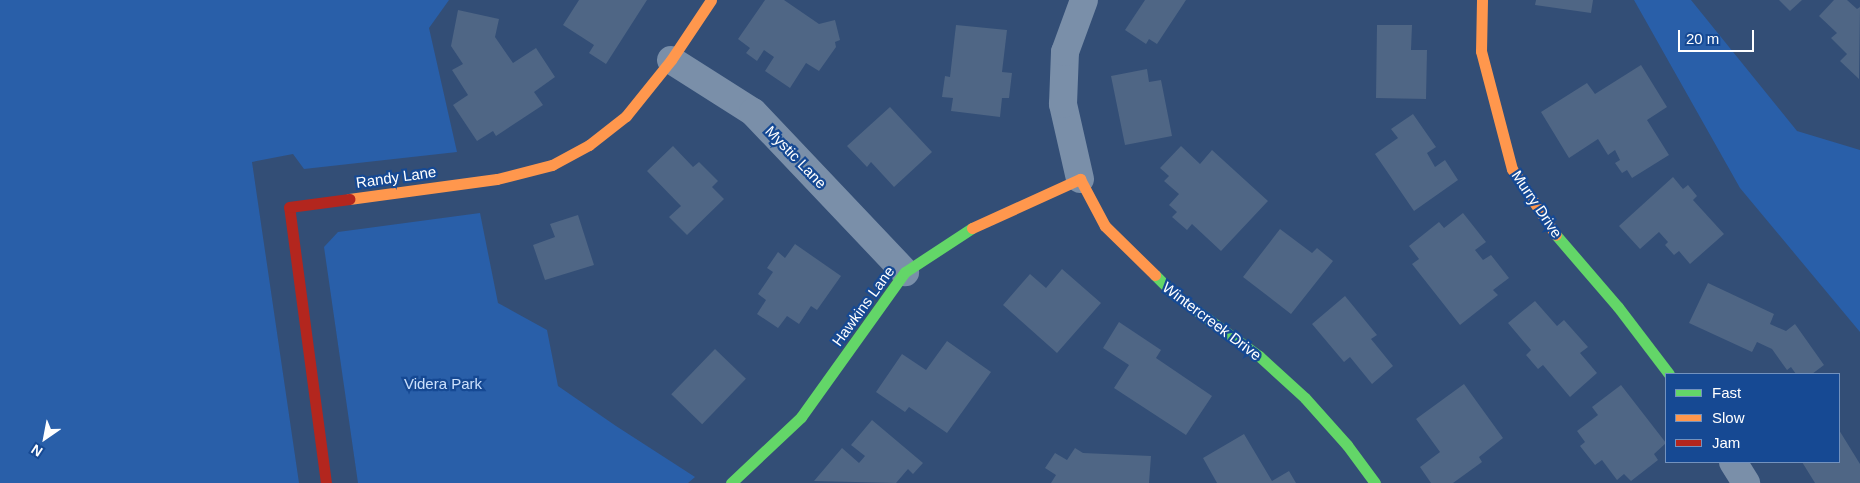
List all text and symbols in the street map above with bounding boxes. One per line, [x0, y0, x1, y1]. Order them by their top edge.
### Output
scale bar [1680, 20, 1756, 52]
text: 20 m [1686, 30, 1719, 47]
street label: Mystic Lane [762, 122, 830, 192]
street label: Randy Lane [355, 162, 437, 192]
street label: Murry Drive [1508, 167, 1566, 241]
street label: Hawkins Lane [828, 263, 898, 349]
street label: Wintercreek Drive [1159, 278, 1265, 364]
legend [1665, 373, 1840, 463]
park label: Videra Park [404, 375, 482, 393]
text: Fast [1712, 384, 1741, 401]
text: Slow [1712, 409, 1745, 426]
north arrow [20, 413, 70, 463]
text: Jam [1712, 434, 1740, 451]
text: N [28, 441, 45, 460]

